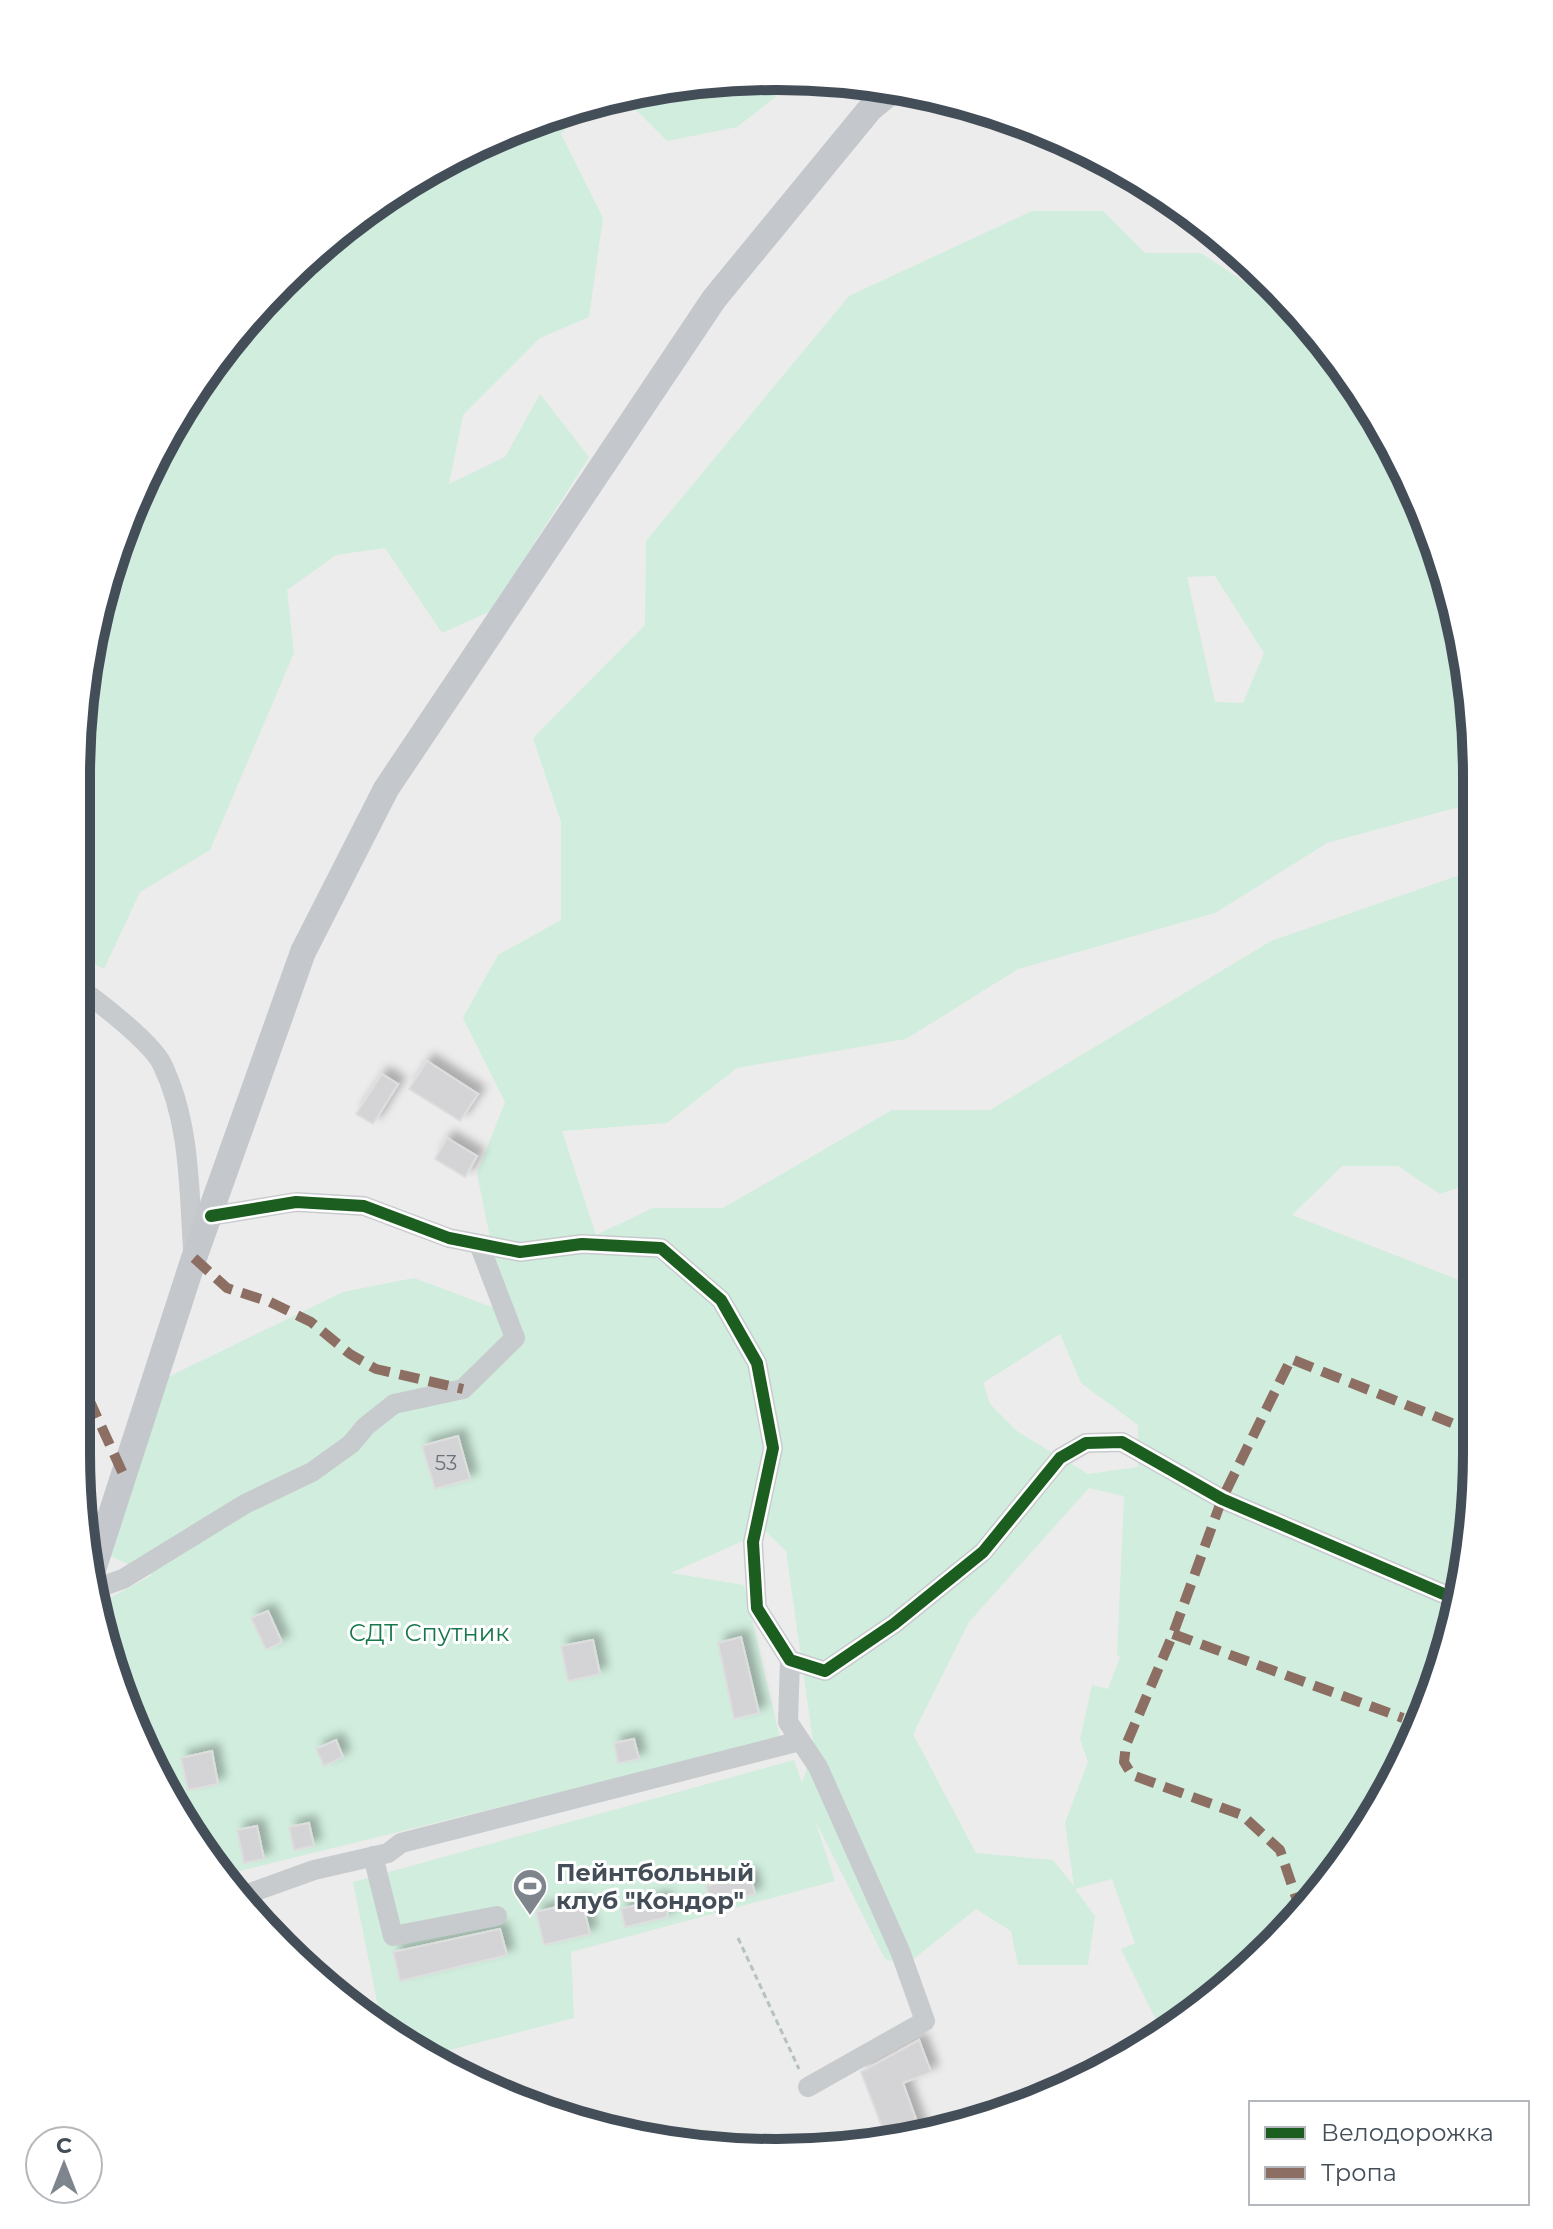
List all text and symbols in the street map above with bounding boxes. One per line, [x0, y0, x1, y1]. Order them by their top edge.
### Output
house number: 53 [435, 1451, 457, 1475]
park label: СДТ Спутник [349, 1618, 509, 1647]
place label: Пейнтбольный клуб "Кондор" [556, 1858, 754, 1915]
sports icon: Пейнтбольный клуб "Кондор" [511, 1867, 549, 1917]
legend [1249, 2101, 1529, 2205]
text: Велодорожка [1321, 2118, 1494, 2147]
north arrow [24, 2125, 104, 2205]
text: С [56, 2132, 72, 2159]
text: Тропа [1321, 2158, 1397, 2187]

